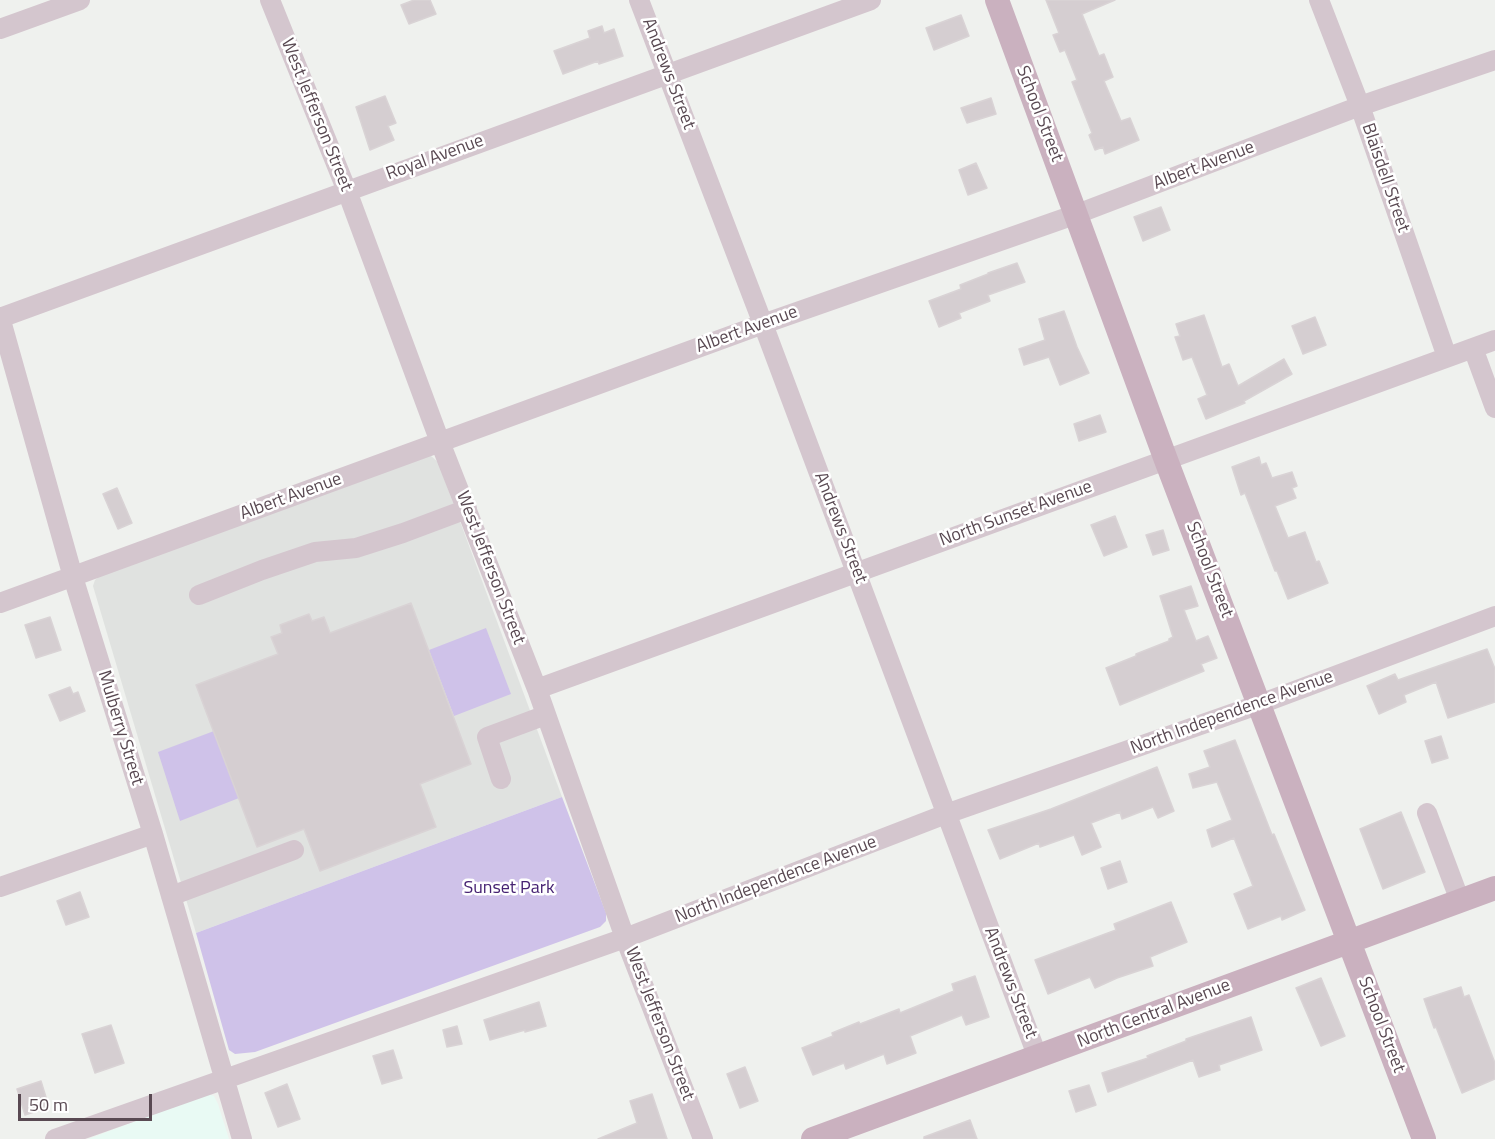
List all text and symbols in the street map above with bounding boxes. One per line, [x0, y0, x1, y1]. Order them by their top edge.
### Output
street label: Andrews Street [637, 15, 699, 133]
street label: West Jefferson Street [276, 36, 356, 194]
street label: School Street [1011, 63, 1067, 165]
street label: Blaisdell Street [1356, 121, 1414, 235]
street label: Royal Avenue [383, 130, 487, 186]
street label: Albert Avenue [1151, 137, 1257, 195]
street label: Albert Avenue [693, 302, 801, 358]
street label: Albert Avenue [237, 469, 345, 525]
street label: Andrews Street [809, 469, 871, 587]
street label: North Sunset Avenue [937, 476, 1095, 552]
street label: West Jefferson Street [451, 488, 529, 648]
street label: School Street [1181, 519, 1237, 621]
street label: North Independence Avenue [1128, 666, 1336, 760]
street label: Mulberry Street [92, 668, 148, 788]
street label: North Independence Avenue [672, 832, 880, 928]
park label: Sunset Park [463, 878, 555, 900]
street label: Andrews Street [979, 924, 1041, 1042]
street label: West Jefferson Street [620, 944, 698, 1104]
street label: School Street [1353, 974, 1409, 1076]
street label: North Central Avenue [1074, 975, 1234, 1053]
scale bar [21, 1082, 154, 1120]
text: 50 m [29, 1091, 68, 1118]

